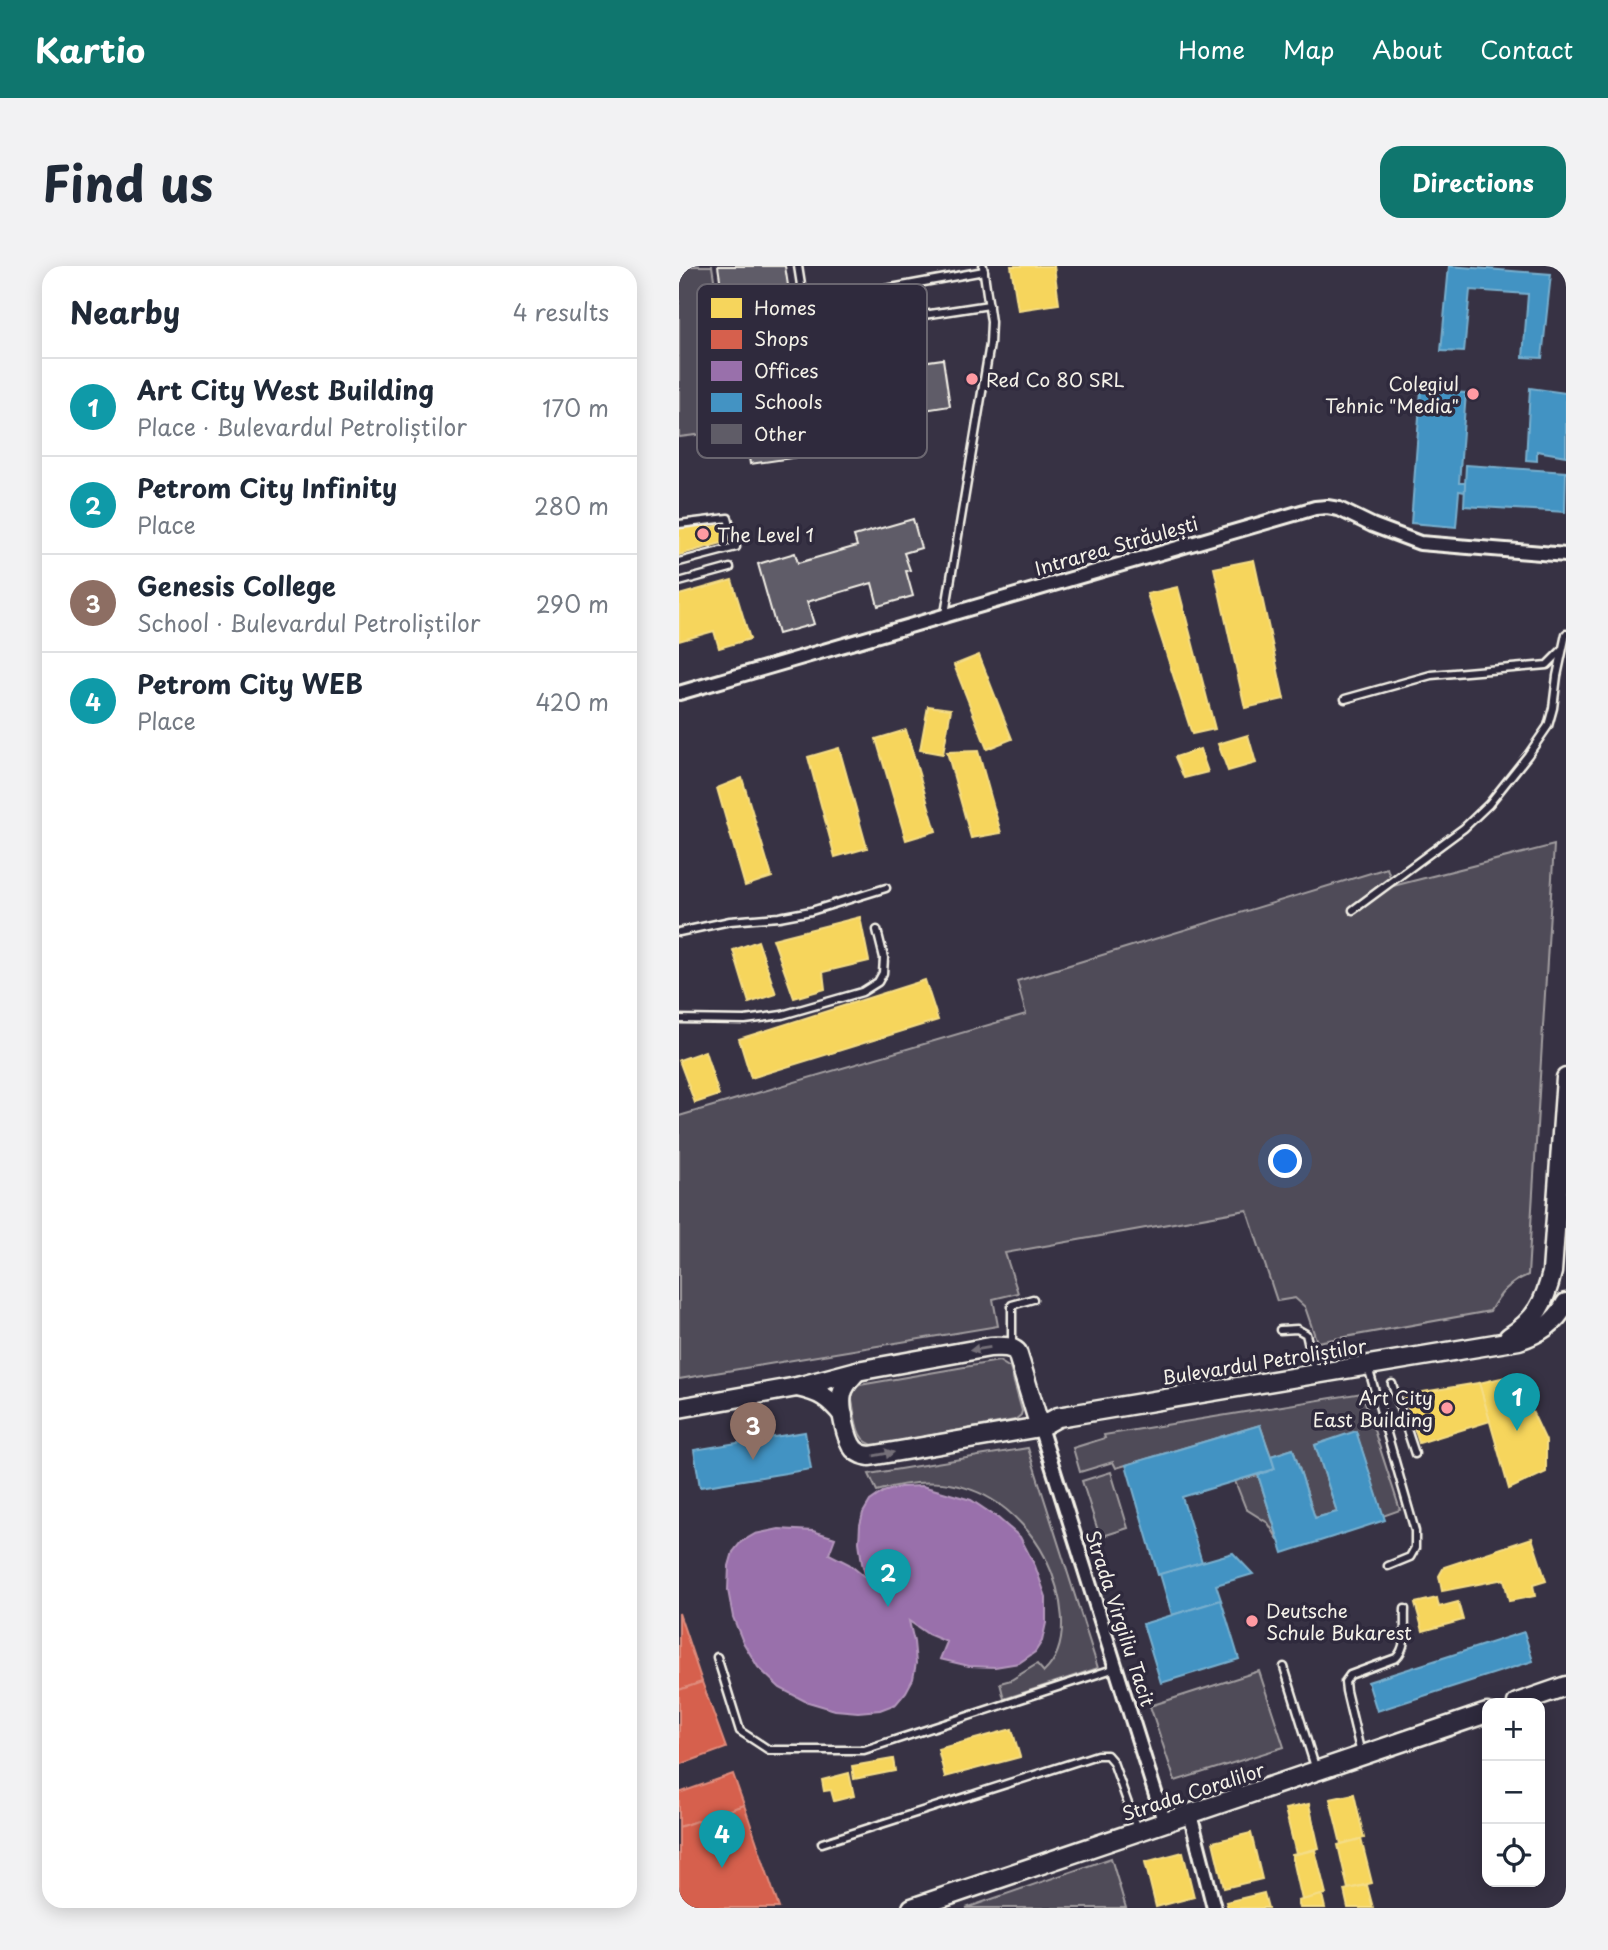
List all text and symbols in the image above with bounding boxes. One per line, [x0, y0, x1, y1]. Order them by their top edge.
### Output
text: Kartio [35, 24, 145, 74]
text: Home [1178, 31, 1245, 67]
text: Map [1283, 31, 1334, 67]
text: About [1372, 31, 1442, 67]
text: Contact [1480, 31, 1573, 67]
text: Find us [42, 145, 213, 219]
button: Directions [1380, 146, 1566, 218]
legend [697, 284, 927, 458]
text: Nearby [70, 289, 180, 334]
text: Homes [754, 293, 816, 321]
text: 4 results [513, 294, 609, 329]
text: Shops [754, 324, 808, 352]
text: Offices [754, 356, 819, 384]
place label: Red Co 80 SRL [986, 365, 1125, 393]
place label: Colegiul Tehnic "Media" [1325, 369, 1459, 419]
text: Art City West Building [137, 370, 434, 409]
marker: Red Co 80 SRL [964, 371, 980, 387]
marker: Colegiul Tehnic "Media" [1465, 386, 1481, 402]
text: Schools [754, 387, 822, 415]
text: 1 [88, 390, 99, 425]
text: 170 m [542, 390, 609, 425]
text: Place · Bulevardul Petroliștilor [137, 409, 467, 444]
text: Other [754, 419, 806, 447]
text: Petrom City Infinity [137, 468, 397, 507]
text: 2 [85, 488, 101, 523]
text: 280 m [534, 488, 609, 523]
text: Place [137, 507, 196, 542]
street label: Intrarea Străulești [1031, 508, 1201, 582]
place label: The Level 1 [717, 520, 814, 548]
marker: The Level 1 [695, 526, 711, 542]
text: Genesis College [137, 566, 336, 605]
text: 3 [85, 586, 101, 621]
text: 290 m [536, 586, 609, 621]
text: School · Bulevardul Petroliștilor [137, 605, 480, 640]
text: Petrom City WEB [137, 664, 363, 703]
text: 4 [85, 684, 101, 719]
text: 420 m [535, 684, 609, 719]
text: Place [137, 703, 196, 738]
your location [1268, 1144, 1302, 1178]
street label: Bulevardul Petroliștilor [1160, 1331, 1369, 1391]
one-way arrow [969, 1344, 991, 1355]
pin: 1 [1494, 1373, 1540, 1431]
place label: Art City East Building [1313, 1383, 1433, 1433]
marker: Art City East Building [1439, 1400, 1455, 1416]
pin: 3 [730, 1402, 776, 1460]
one-way arrow [873, 1448, 895, 1459]
street label: Strada Virgiliu Tacit [1079, 1526, 1163, 1710]
pin: 2 [865, 1549, 911, 1607]
place label: Deutsche Schule Bukarest [1266, 1596, 1412, 1646]
marker: Deutsche Schule Bukarest [1244, 1613, 1260, 1629]
map controls [1482, 1698, 1545, 1887]
button: + [1482, 1698, 1545, 1761]
street label: Strada Coralilor [1118, 1755, 1268, 1827]
button: − [1482, 1761, 1545, 1824]
pin: 4 [699, 1810, 745, 1868]
button: locate [1482, 1824, 1545, 1887]

